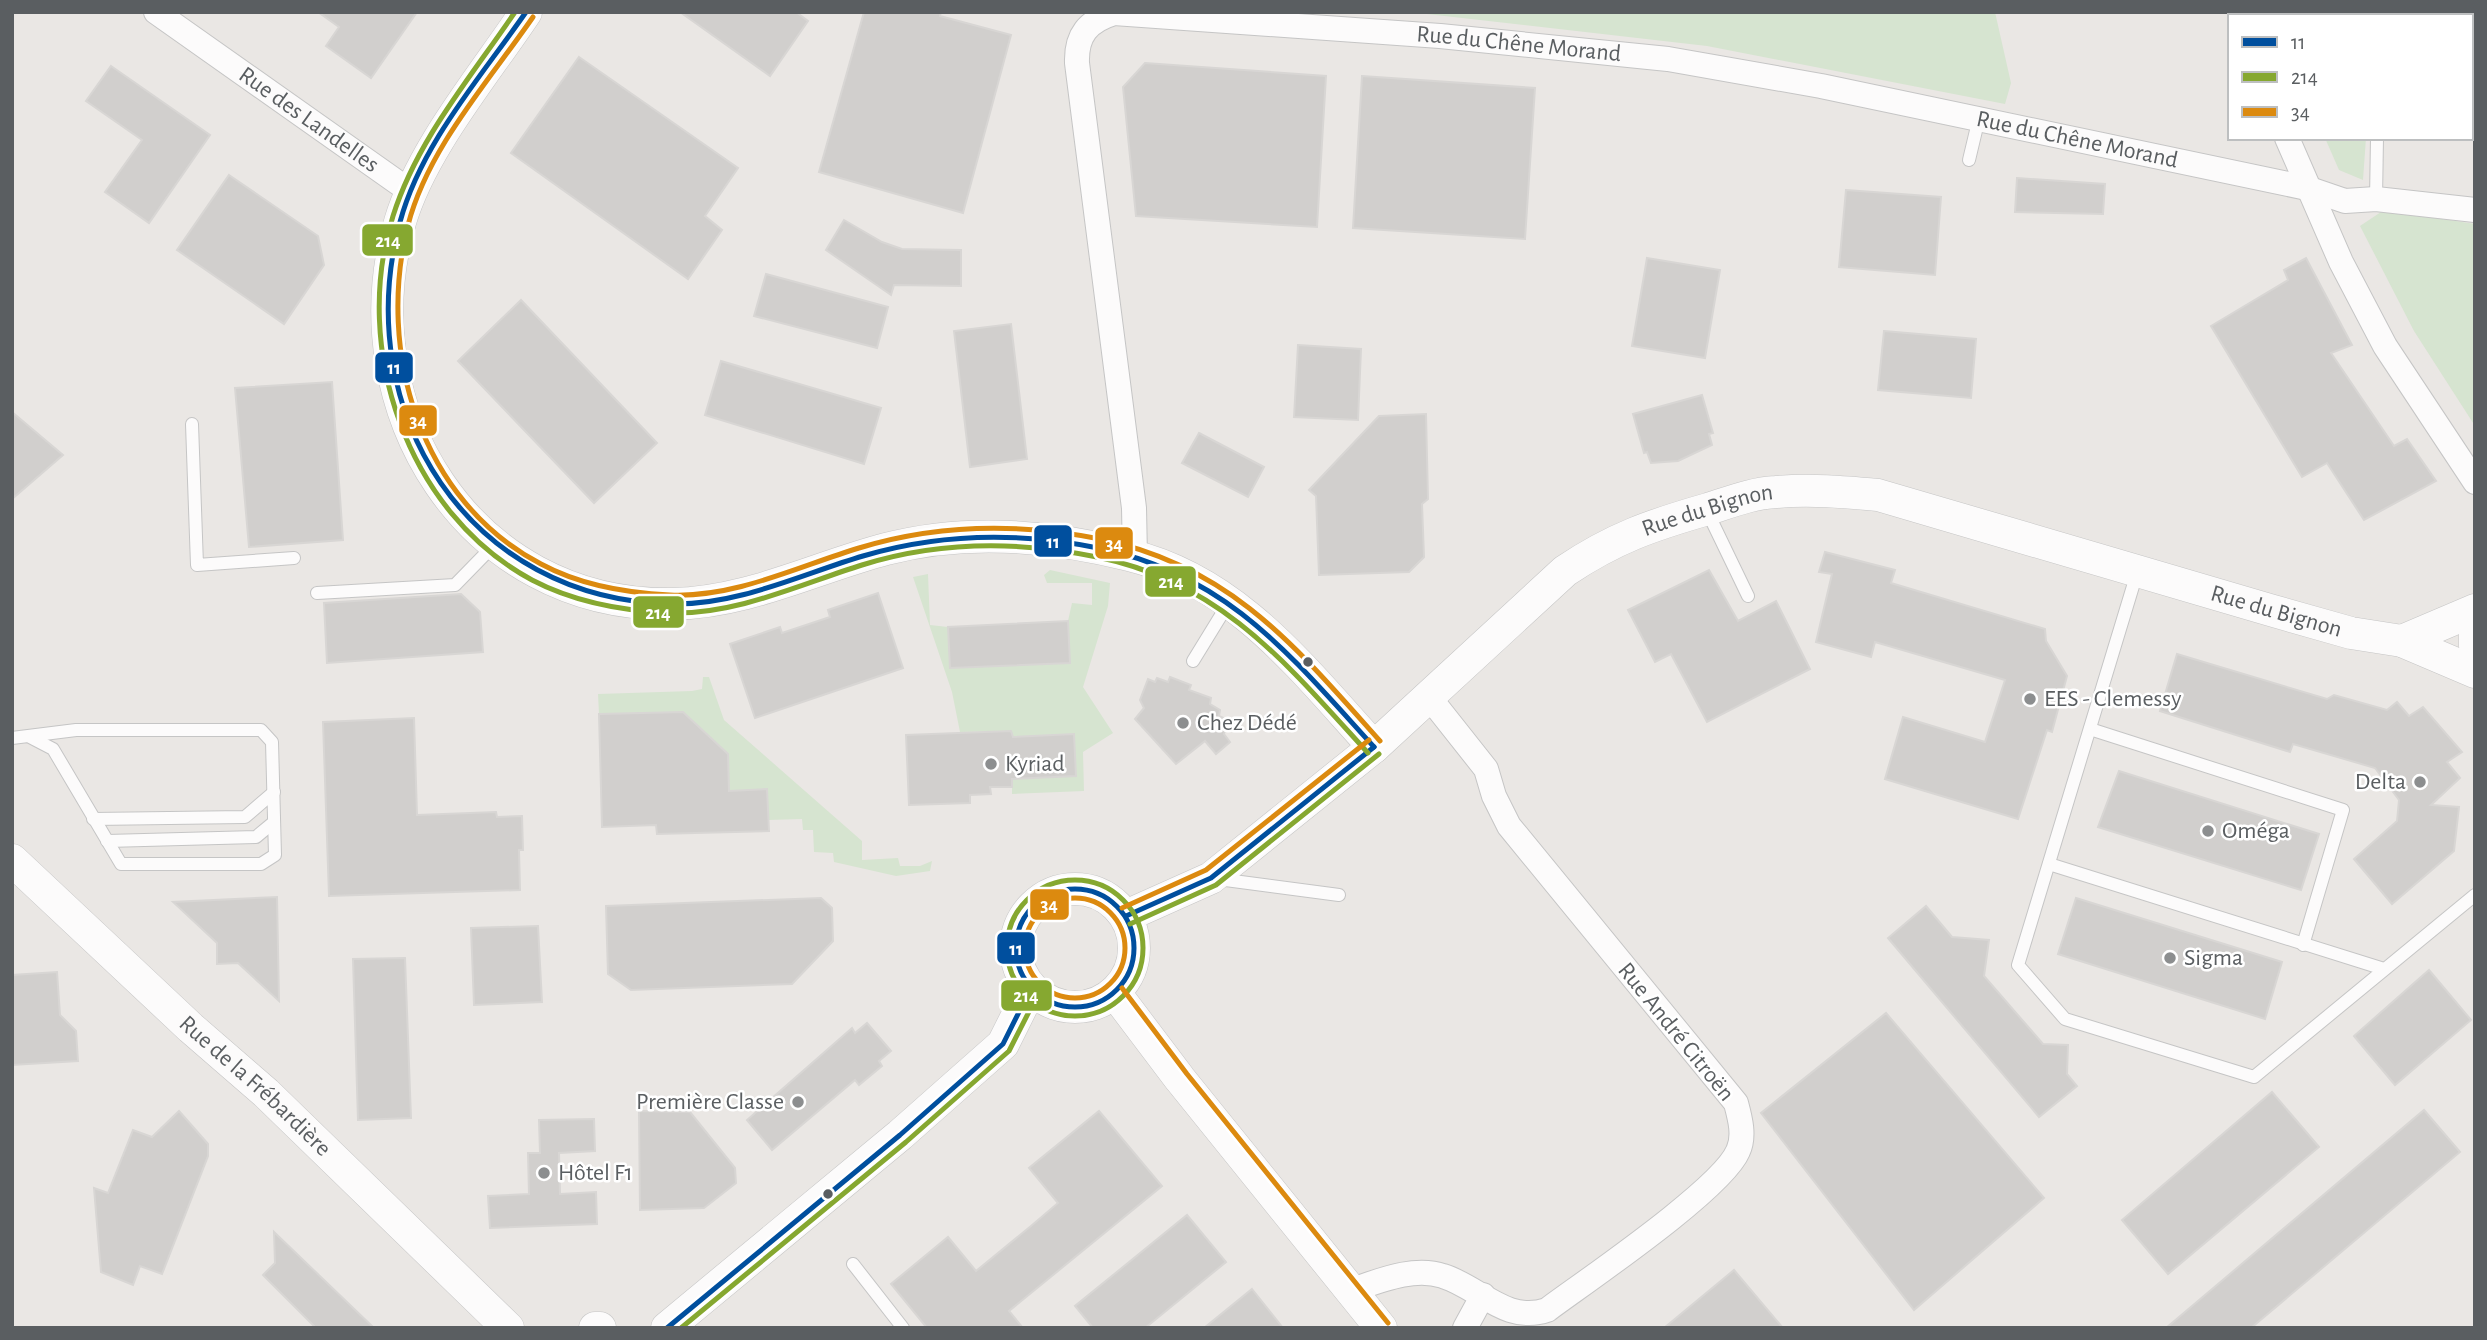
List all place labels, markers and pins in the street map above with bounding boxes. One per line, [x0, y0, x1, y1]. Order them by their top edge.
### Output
unlabelled marker [1301, 655, 1315, 669]
place label: EES - Clemessy [2044, 687, 2182, 711]
marker: EES - Clemessy [2022, 691, 2038, 707]
place label: Chez Dédé [1197, 711, 1297, 735]
marker: Chez Dédé [1175, 715, 1191, 731]
place label: Kyriad [1005, 752, 1065, 776]
marker: Kyriad [983, 756, 999, 772]
place label: Delta [2355, 770, 2406, 794]
marker: Delta [2412, 774, 2428, 790]
place label: Oméga [2222, 819, 2290, 843]
marker: Oméga [2200, 823, 2216, 839]
place label: Sigma [2184, 946, 2243, 970]
marker: Sigma [2162, 950, 2178, 966]
place label: Première Classe [636, 1090, 784, 1114]
marker: Première Classe [790, 1094, 806, 1110]
place label: Hôtel F1 [558, 1161, 633, 1185]
marker: Hôtel F1 [536, 1165, 552, 1181]
unlabelled marker [821, 1187, 835, 1201]

